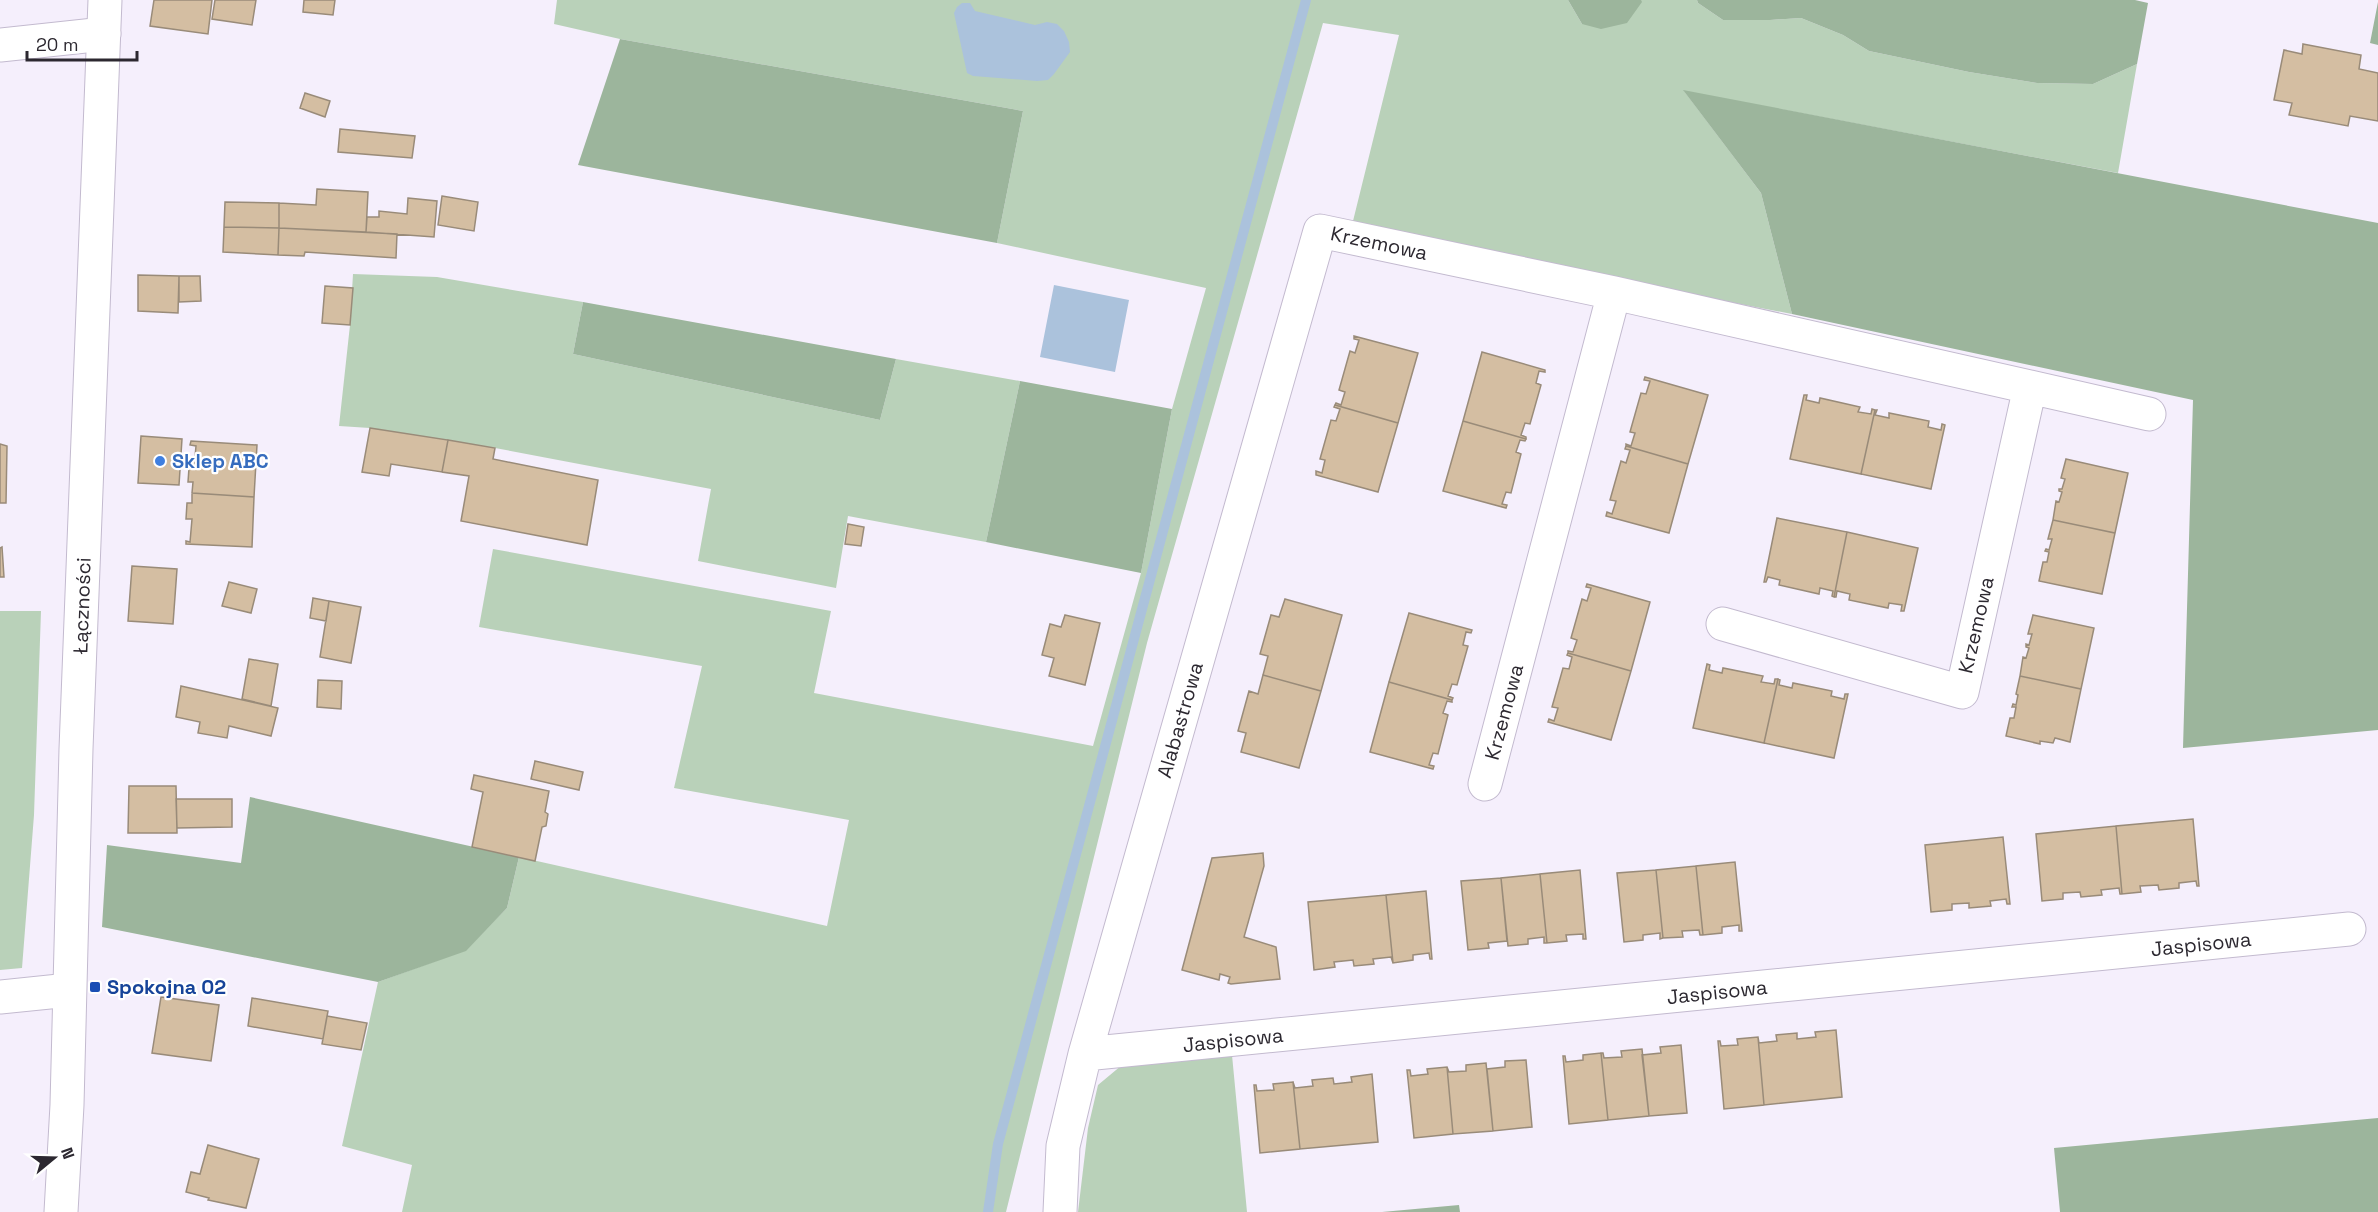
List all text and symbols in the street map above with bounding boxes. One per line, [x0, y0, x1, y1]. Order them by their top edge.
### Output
scale bar [27, 24, 136, 62]
text: 20 m [36, 33, 79, 56]
street label: Krzemowa [1328, 220, 1430, 266]
place label: Sklep ABC [172, 448, 269, 474]
marker: Sklep ABC [153, 454, 167, 468]
street label: Łączności [67, 557, 97, 655]
street label: Krzemowa [1952, 574, 2000, 676]
street label: Alabastrowa [1151, 659, 1209, 781]
street label: Krzemowa [1479, 661, 1529, 763]
street label: Jaspisowa [2149, 926, 2253, 962]
place label: Spokojna 02 [107, 974, 226, 1000]
street label: Jaspisowa [1665, 974, 1769, 1010]
marker: Spokojna 02 [88, 980, 102, 994]
street label: Jaspisowa [1181, 1022, 1285, 1058]
north arrow [24, 1128, 84, 1188]
text: N [56, 1145, 79, 1162]

